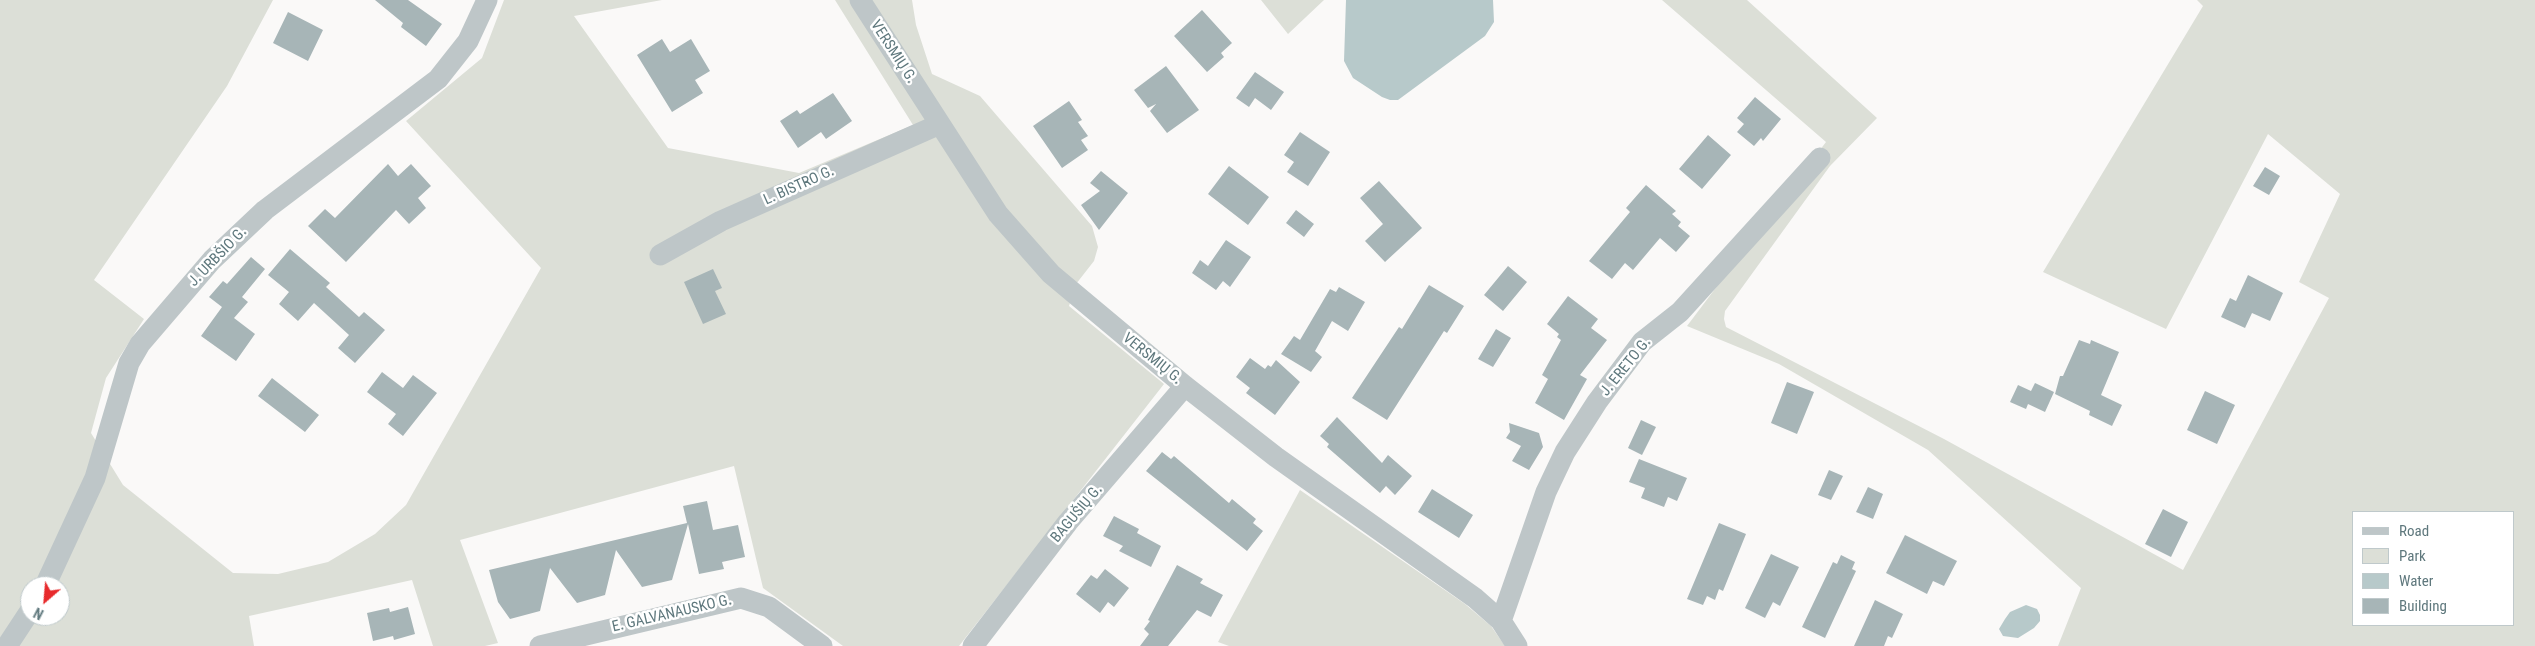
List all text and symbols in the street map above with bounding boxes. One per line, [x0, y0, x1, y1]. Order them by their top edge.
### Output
street label: VERSMIŲ G. [866, 17, 920, 87]
street label: L. BISTRO G. [761, 162, 837, 210]
street label: J. URBŠIO G. [185, 223, 251, 291]
street label: VERSMIŲ G. [1119, 330, 1185, 388]
street label: J. ERETO G. [1597, 334, 1655, 400]
street label: BAGUŠIŲ G. [1048, 481, 1106, 547]
legend [2352, 511, 2515, 626]
text: Road [2399, 522, 2429, 540]
text: Park [2399, 547, 2426, 565]
text: Water [2399, 572, 2433, 590]
north arrow [20, 576, 70, 626]
street label: E. GALVANAUSKO G. [610, 591, 734, 637]
text: Building [2399, 597, 2447, 615]
text: N [31, 604, 46, 623]

